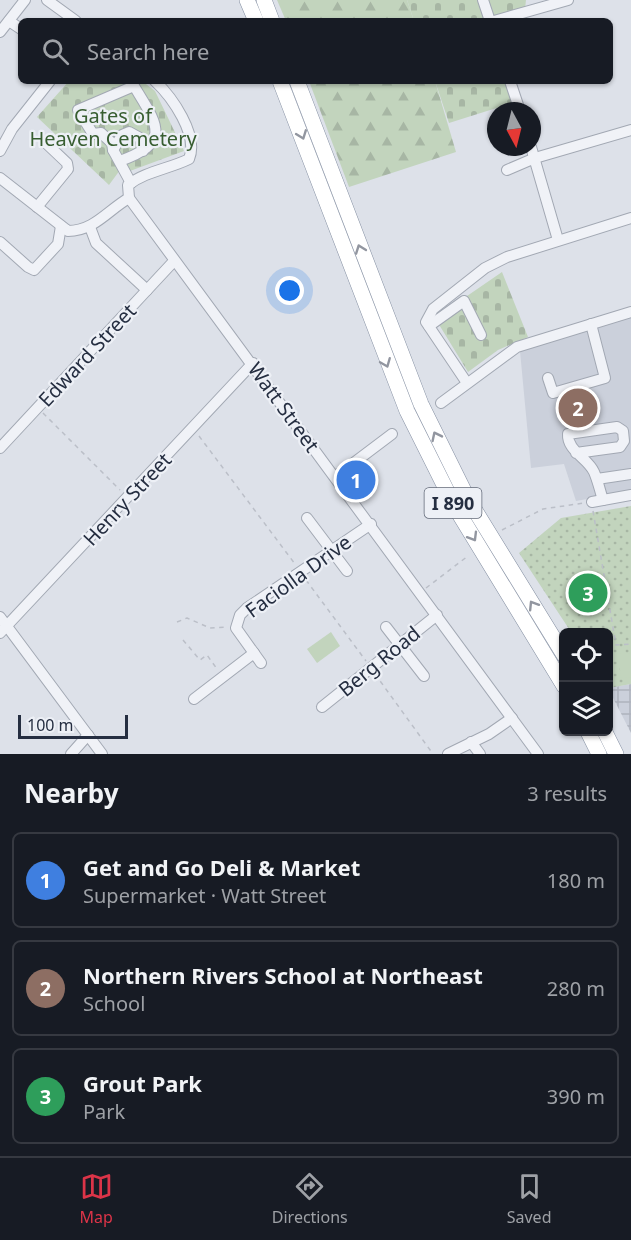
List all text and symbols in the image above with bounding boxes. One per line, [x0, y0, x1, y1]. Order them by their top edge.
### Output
search box [18, 18, 613, 84]
icon: search [39, 35, 72, 68]
text: Search here [87, 36, 209, 66]
park label: Gates of Heaven Cemetery [29, 102, 197, 152]
north arrow [487, 102, 541, 156]
one-way arrow [294, 130, 307, 140]
one-way arrow [355, 244, 368, 255]
your location [275, 276, 304, 305]
street label: Edward Street [32, 298, 142, 412]
one-way arrow [379, 356, 391, 367]
street label: Watt Street [242, 357, 326, 457]
pin: 2 [558, 386, 598, 430]
one-way arrow [432, 432, 443, 443]
street label: Henry Street [77, 447, 177, 551]
pin: 1 [336, 458, 376, 502]
road number: I 890 [424, 488, 482, 518]
street label: Faciolla Drive [240, 528, 356, 624]
one-way arrow [465, 531, 477, 541]
pin: 3 [568, 570, 608, 616]
one-way arrow [529, 601, 540, 612]
street label: Berg Road [332, 620, 426, 702]
map controls [559, 628, 613, 736]
button: locate [559, 628, 613, 682]
button: layers [559, 682, 613, 736]
scale bar [18, 712, 128, 740]
text: 100 m [27, 714, 74, 736]
text: Nearby [24, 775, 119, 811]
text: 3 results [527, 780, 607, 807]
text: Get and Go Deli & Market [83, 852, 360, 882]
text: 1 [40, 867, 51, 894]
text: 180 m [547, 867, 605, 894]
text: Supermarket · Watt Street [83, 882, 326, 909]
text: Northern Rivers School at Northeast [83, 960, 483, 990]
text: 2 [40, 975, 51, 1002]
text: 280 m [547, 975, 605, 1002]
text: School [83, 990, 145, 1017]
text: Grout Park [83, 1068, 202, 1098]
text: 3 [40, 1083, 51, 1110]
text: 390 m [547, 1083, 605, 1110]
text: Park [83, 1098, 125, 1125]
tab: Map [79, 1170, 113, 1228]
tab: Directions [272, 1170, 348, 1228]
tab: Saved [507, 1170, 551, 1228]

